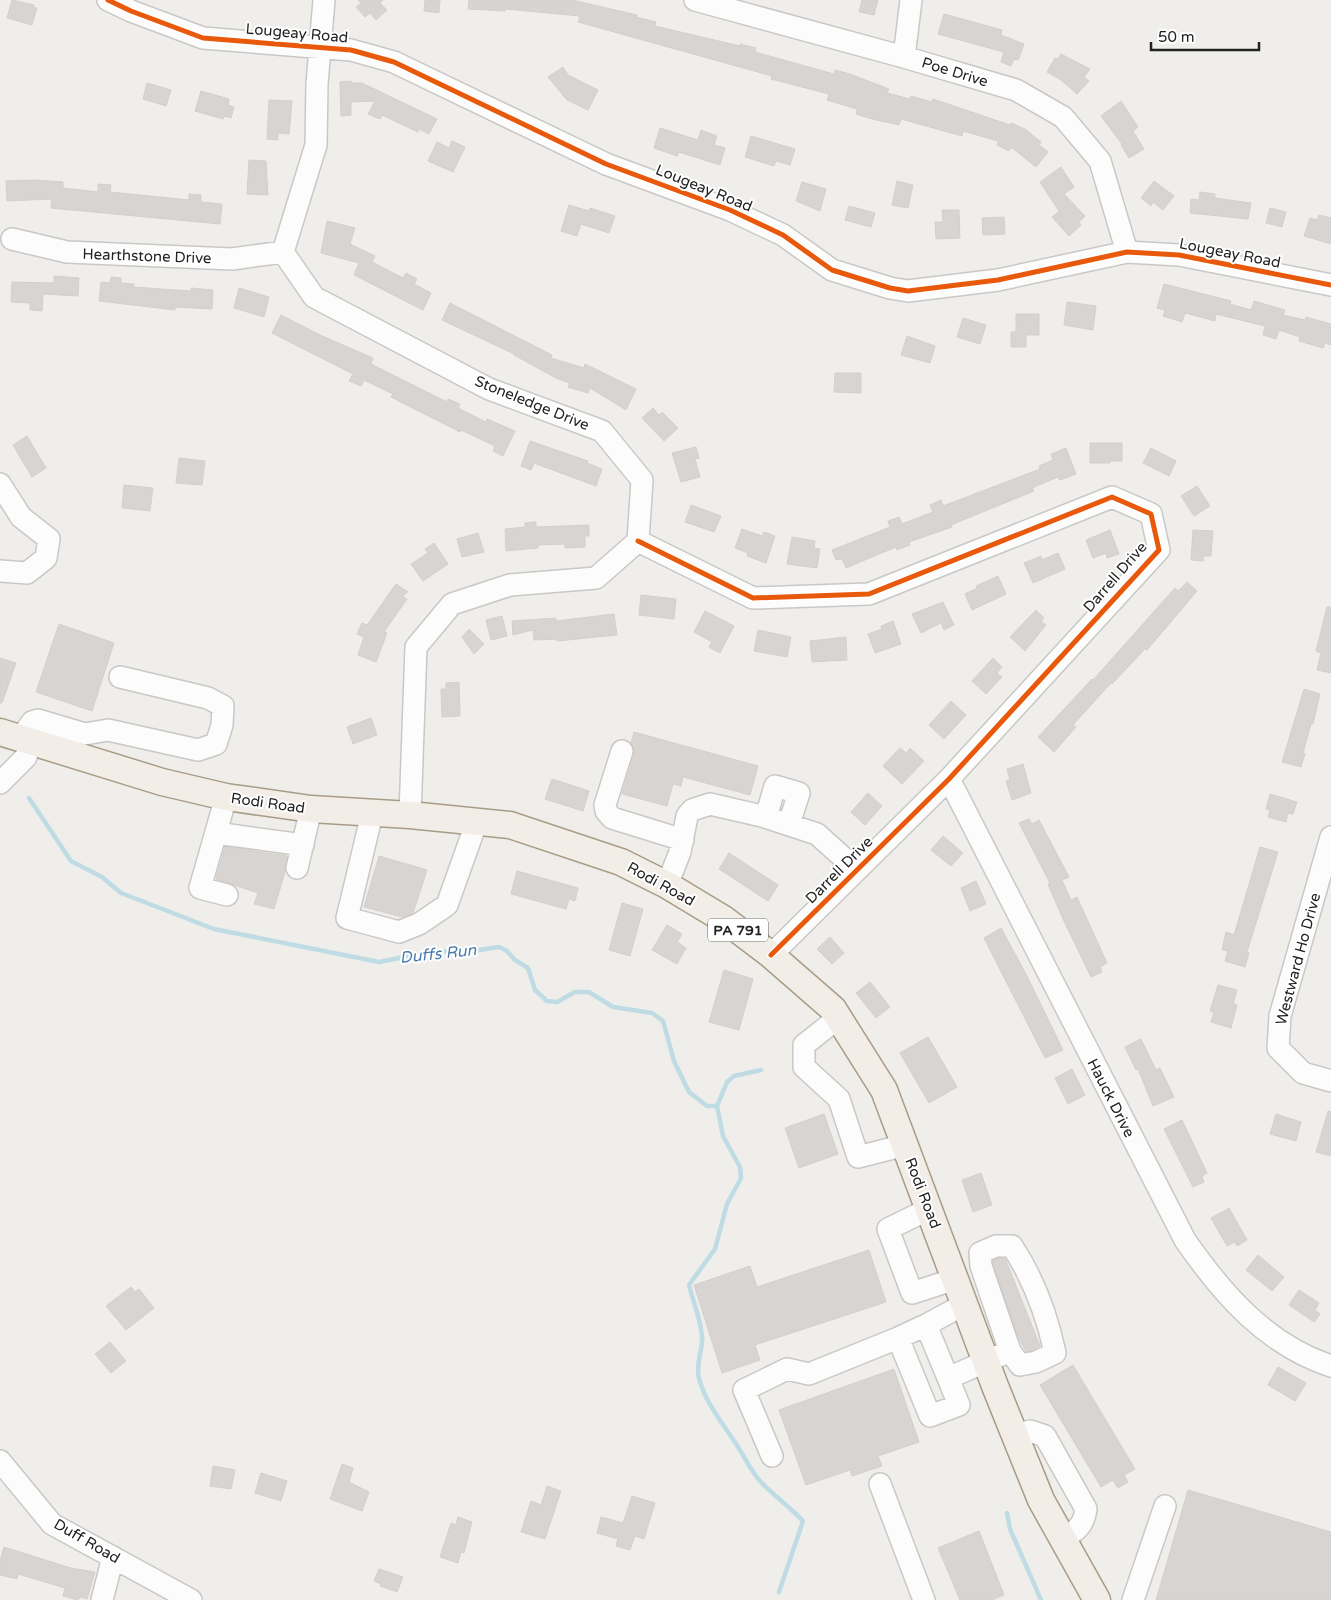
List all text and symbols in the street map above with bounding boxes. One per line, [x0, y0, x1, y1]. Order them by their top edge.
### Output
street label: Lougeay Road [245, 20, 349, 46]
scale bar [1151, 20, 1258, 52]
text: 50 m [1158, 28, 1195, 46]
street label: Poe Drive [920, 53, 990, 91]
street label: Lougeay Road [653, 160, 755, 216]
street label: Lougeay Road [1178, 234, 1282, 272]
street label: Hearthstone Drive [82, 245, 212, 267]
street label: Stoneledge Drive [472, 372, 592, 434]
street label: Darrell Drive [1079, 538, 1151, 616]
street label: Rodi Road [230, 789, 306, 817]
street label: Darrell Drive [802, 833, 876, 907]
street label: Rodi Road [624, 858, 698, 910]
street label: Westward Ho Drive [1272, 891, 1324, 1027]
road number: PA 791 [708, 918, 768, 942]
water label: Duffs Run [399, 940, 478, 968]
street label: Hauck Drive [1083, 1056, 1139, 1140]
street label: Rodi Road [901, 1155, 945, 1231]
street label: Duff Road [51, 1515, 123, 1567]

